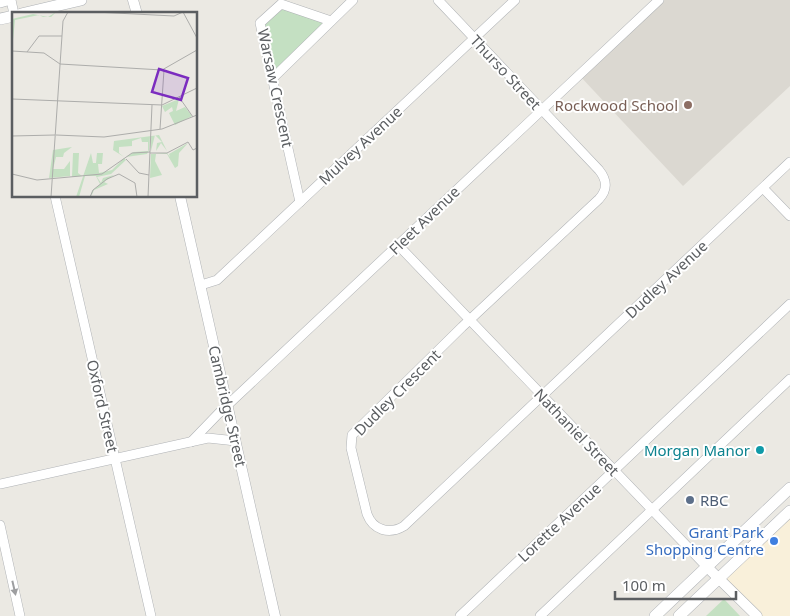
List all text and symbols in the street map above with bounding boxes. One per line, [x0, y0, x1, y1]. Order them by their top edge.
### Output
inset map [12, 12, 198, 198]
street label: Warsaw Crescent [254, 27, 298, 150]
street label: Thurso Street [466, 30, 546, 114]
place label: Rockwood School [555, 95, 678, 115]
marker: Rockwood School [682, 99, 694, 111]
street label: Mulvey Avenue [314, 101, 406, 189]
street label: Fleet Avenue [384, 181, 464, 259]
street label: Dudley Avenue [621, 236, 711, 322]
street label: Cambridge Street [204, 343, 252, 469]
street label: Dudley Crescent [349, 344, 445, 440]
street label: Oxford Street [83, 358, 124, 455]
street label: Nathaniel Street [530, 384, 624, 480]
place label: Morgan Manor [644, 440, 750, 460]
marker: Morgan Manor [754, 444, 766, 456]
street label: Lorette Avenue [513, 478, 605, 566]
place label: RBC [700, 490, 729, 510]
marker: RBC [684, 494, 696, 506]
place label: Grant Park Shopping Centre [646, 522, 764, 559]
marker: Grant Park Shopping Centre [768, 535, 780, 547]
scale bar [615, 568, 736, 600]
text: 100 m [622, 575, 666, 595]
one-way arrow [10, 580, 18, 595]

